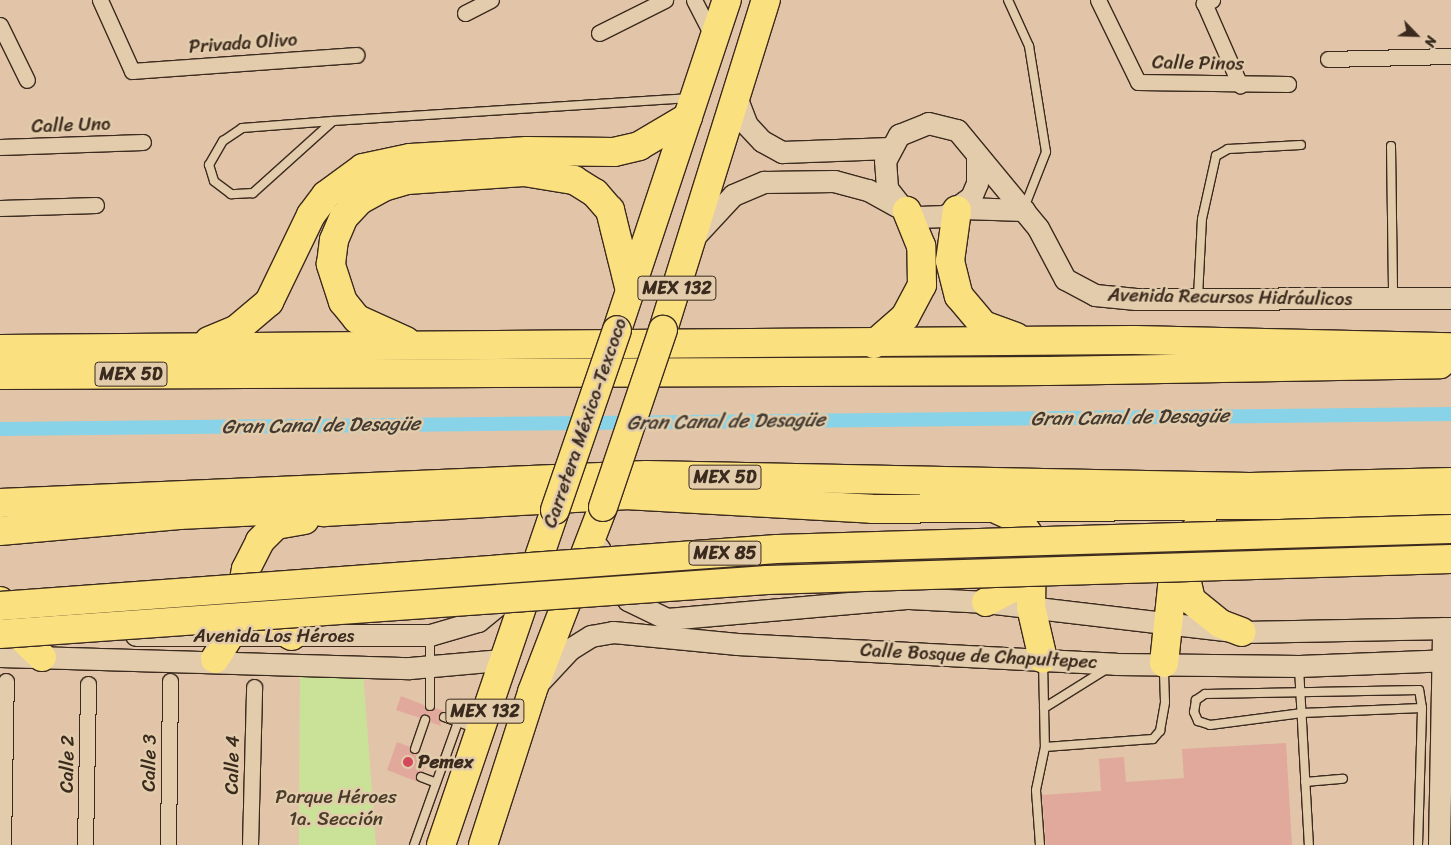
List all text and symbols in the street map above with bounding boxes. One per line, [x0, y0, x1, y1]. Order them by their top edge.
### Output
north arrow [1391, 10, 1441, 60]
street label: Privada Olivo [188, 28, 298, 58]
text: N [1417, 32, 1444, 51]
street label: Calle Pinos [1152, 51, 1244, 75]
street label: Calle Uno [31, 112, 111, 138]
road number: MEX 132 [637, 272, 717, 304]
street label: Avenida Recursos Hidráulicos [1107, 283, 1353, 311]
street label: Carretera México-Texcoco [538, 315, 632, 531]
road number: MEX 5D [94, 358, 168, 389]
water label: Gran Canal de Desagüe [1030, 403, 1230, 431]
water label: Gran Canal de Desagüe [626, 407, 826, 435]
water label: Gran Canal de Desagüe [221, 411, 421, 439]
road number: MEX 5D [688, 462, 762, 492]
road number: MEX 85 [688, 538, 762, 568]
street label: Avenida Los Héroes [193, 625, 355, 647]
street label: Calle Bosque de Chapultepec [859, 638, 1099, 674]
road number: MEX 132 [445, 696, 525, 726]
street label: Calle 3 [137, 734, 161, 792]
street label: Calle 2 [55, 735, 79, 793]
street label: Calle 4 [220, 735, 244, 795]
place label: Pemex [418, 751, 473, 773]
marker: Pemex [402, 756, 414, 768]
park label: Parque Héroes 1a. Sección [275, 786, 397, 830]

